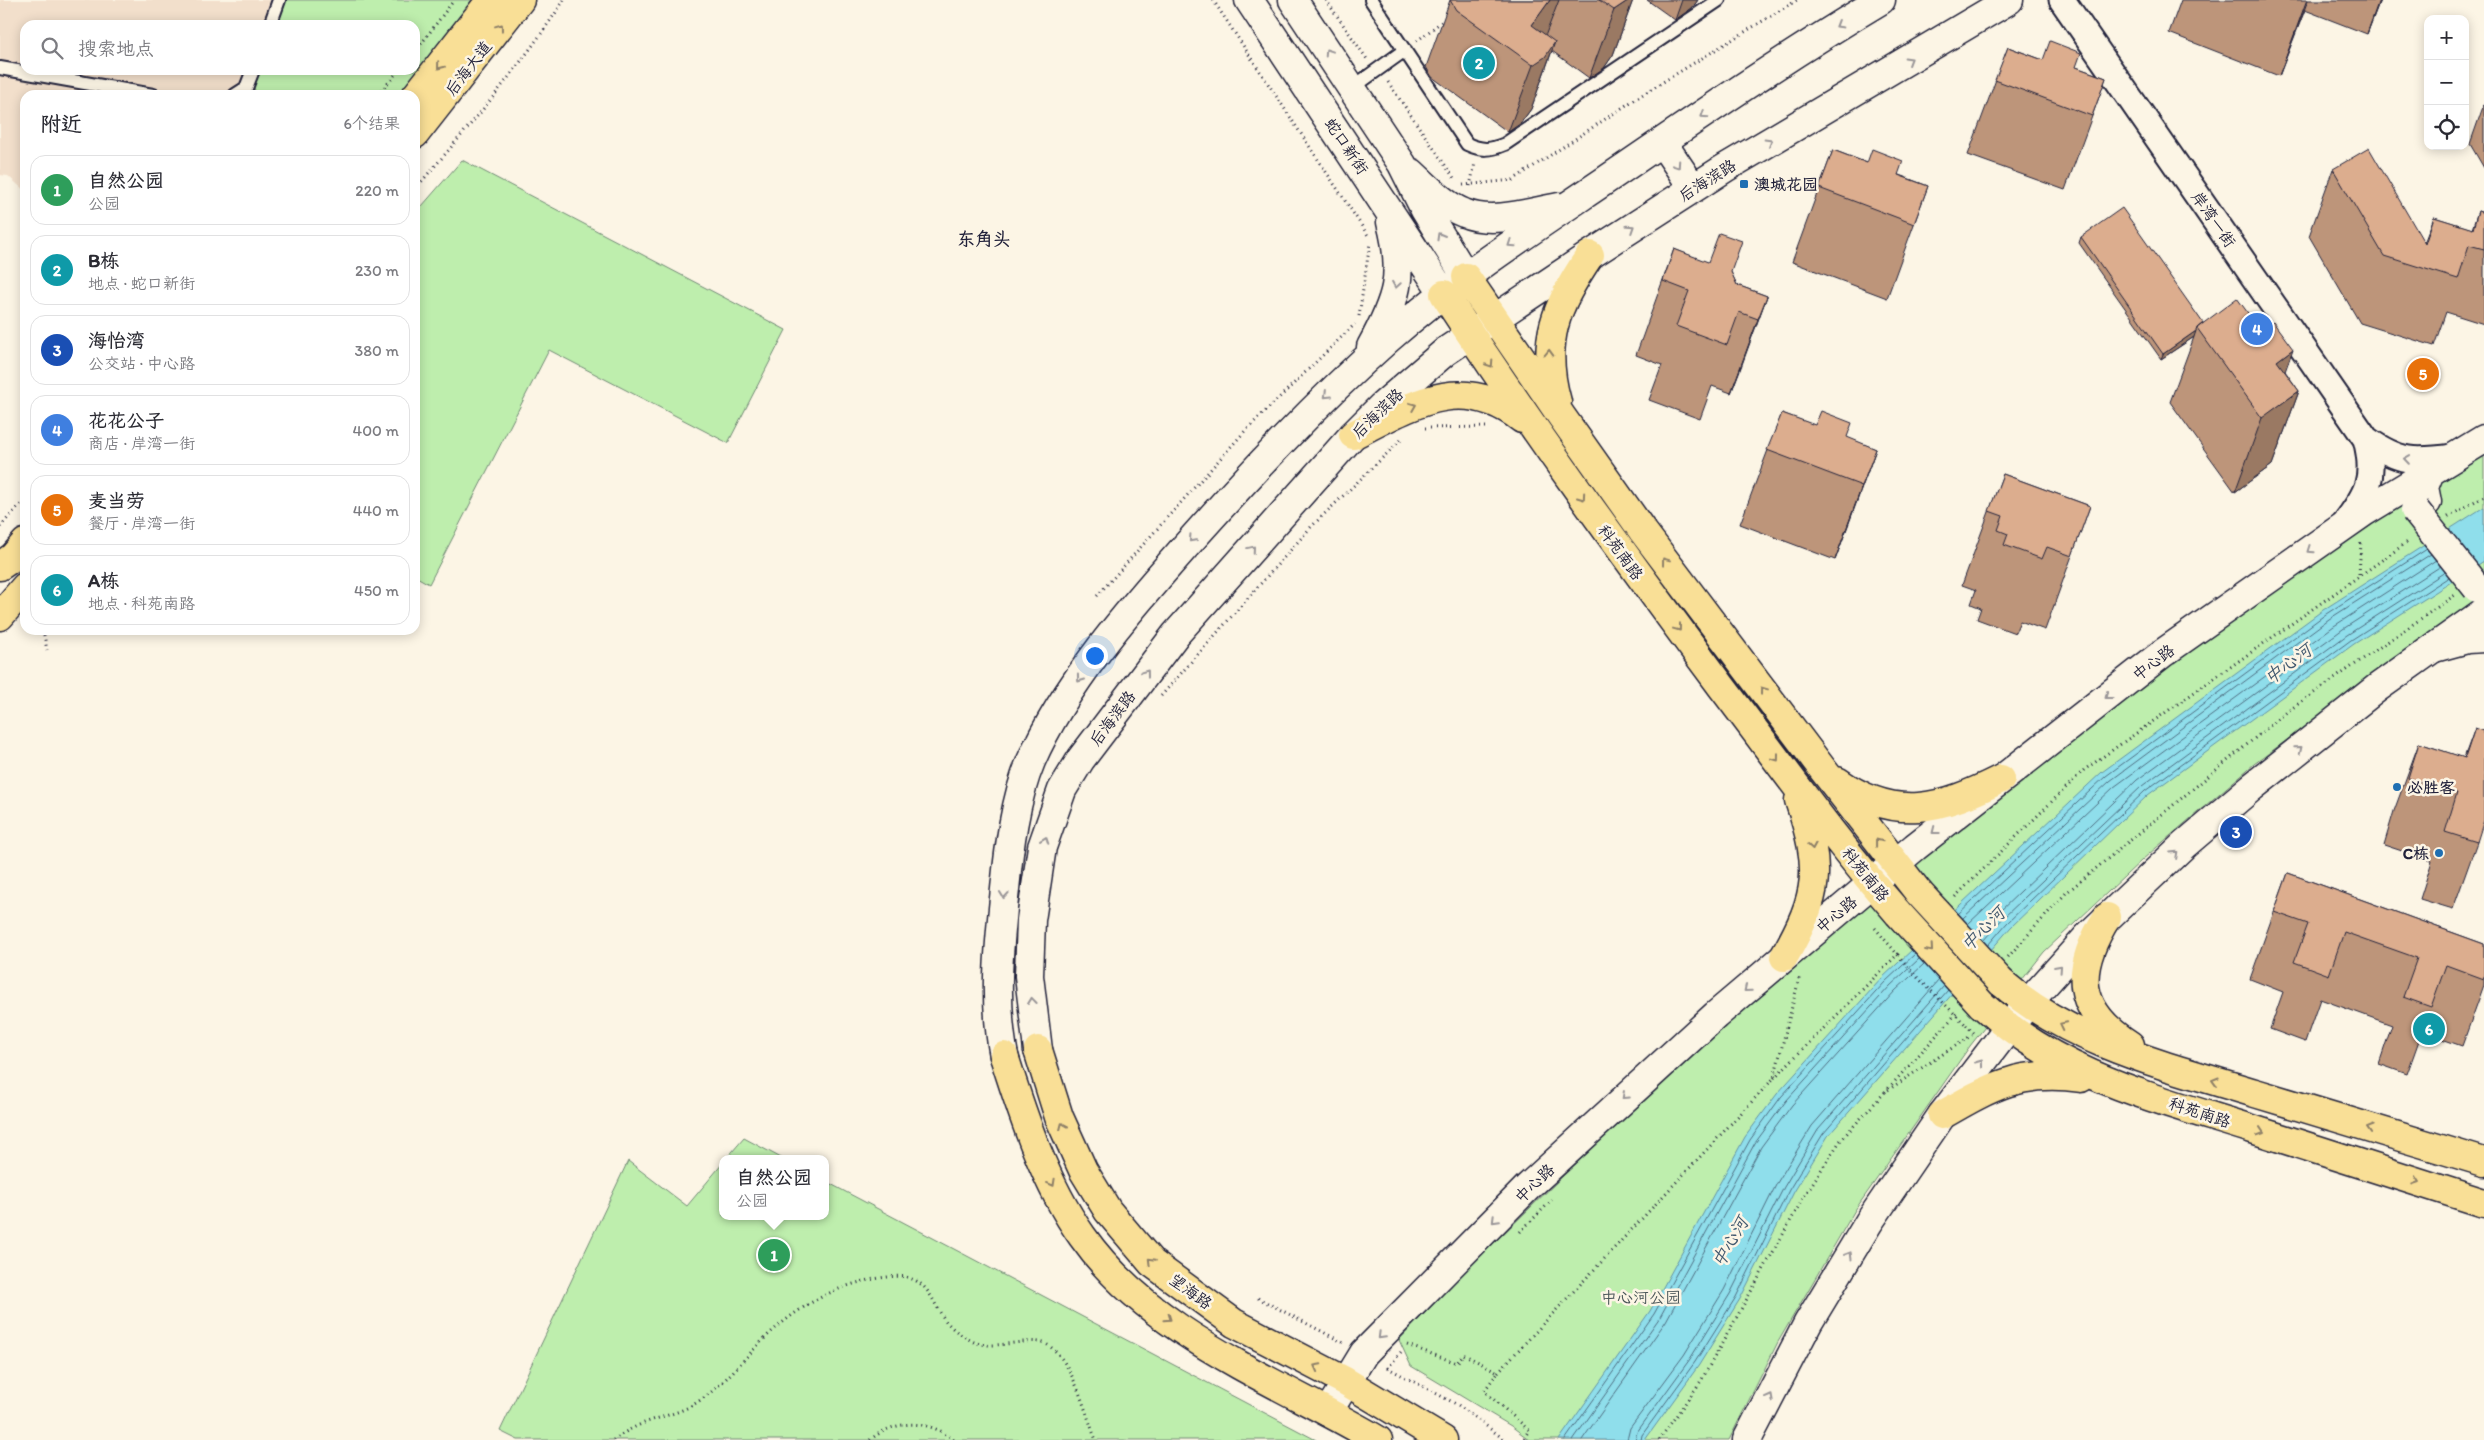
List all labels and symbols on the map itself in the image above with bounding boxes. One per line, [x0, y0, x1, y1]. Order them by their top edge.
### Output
one-way arrow [1836, 18, 1845, 28]
one-way arrow [494, 23, 503, 33]
street label: 后海大道 [441, 37, 496, 99]
pin: 2 [1463, 44, 1495, 82]
one-way arrow [1325, 49, 1334, 58]
one-way arrow [1903, 56, 1912, 66]
one-way arrow [436, 61, 445, 70]
one-way arrow [1700, 108, 1709, 118]
street label: 蛇口新街 [1321, 114, 1372, 178]
one-way arrow [1763, 139, 1772, 149]
street label: 后海滨路 [1675, 155, 1739, 205]
one-way arrow [1671, 159, 1680, 169]
place label: 澳城花园 [1754, 175, 1818, 194]
marker: 澳城花园 [1738, 178, 1750, 190]
street label: 岸湾一街 [2187, 188, 2240, 251]
one-way arrow [1625, 225, 1634, 235]
district label: 东角头 [957, 228, 1011, 250]
one-way arrow [1436, 232, 1446, 241]
one-way arrow [1507, 238, 1517, 247]
one-way arrow [1392, 281, 1402, 290]
pin: 4 [2241, 310, 2273, 348]
one-way arrow [1544, 348, 1555, 356]
pin: 5 [2407, 355, 2439, 393]
one-way arrow [1484, 358, 1493, 367]
street label: 后海滨路 [1348, 384, 1407, 442]
one-way arrow [1324, 389, 1333, 398]
one-way arrow [1408, 402, 1417, 413]
one-way arrow [2403, 454, 2411, 465]
one-way arrow [1576, 492, 1585, 501]
street label: 科苑南路 [1594, 521, 1647, 584]
one-way arrow [1189, 533, 1198, 542]
one-way arrow [2307, 544, 2316, 553]
one-way arrow [1246, 546, 1255, 555]
one-way arrow [1662, 558, 1670, 567]
one-way arrow [1672, 622, 1681, 632]
water label: 中心河 [2260, 637, 2319, 689]
street label: 中心路 [2128, 640, 2178, 684]
your location [1082, 643, 1108, 669]
one-way arrow [1141, 670, 1149, 679]
one-way arrow [1077, 673, 1085, 682]
street label: 后海滨路 [1086, 687, 1139, 750]
one-way arrow [1760, 687, 1768, 696]
one-way arrow [2105, 691, 2114, 699]
one-way arrow [2293, 747, 2302, 755]
one-way arrow [1770, 752, 1779, 762]
place label: 必胜客 [2407, 778, 2455, 797]
marker: 必胜客 [2391, 781, 2403, 793]
pin: 3 [2220, 813, 2252, 851]
one-way arrow [1932, 826, 1941, 834]
one-way arrow [1039, 836, 1049, 845]
one-way arrow [1875, 838, 1884, 847]
one-way arrow [1807, 841, 1817, 850]
street label: 科苑南路 [1838, 843, 1893, 905]
place label: C栋 [2403, 844, 2429, 863]
marker: C栋 [2433, 847, 2445, 859]
one-way arrow [2169, 851, 2178, 860]
one-way arrow [999, 891, 1010, 899]
street label: 中心路 [1812, 892, 1861, 937]
water label: 中心河 [1956, 900, 2012, 956]
one-way arrow [1924, 944, 1933, 953]
one-way arrow [2054, 965, 2062, 974]
one-way arrow [1744, 983, 1753, 991]
one-way arrow [1027, 997, 1038, 1005]
pin: 6 [2413, 1010, 2445, 1048]
one-way arrow [2059, 1020, 2068, 1031]
one-way arrow [1974, 1059, 1983, 1069]
one-way arrow [2211, 1076, 2219, 1086]
one-way arrow [1622, 1091, 1631, 1100]
street label: 科苑南路 [2166, 1094, 2233, 1131]
one-way arrow [1059, 1122, 1070, 1131]
one-way arrow [2367, 1123, 2375, 1133]
one-way arrow [2257, 1126, 2265, 1136]
street label: 中心路 [1510, 1160, 1558, 1207]
one-way arrow [2412, 1176, 2420, 1186]
one-way arrow [1046, 1178, 1056, 1187]
water label: 中心河 [1707, 1211, 1755, 1271]
one-way arrow [1492, 1215, 1501, 1224]
pin: 1 [758, 1236, 790, 1274]
one-way arrow [1843, 1252, 1853, 1261]
one-way arrow [1148, 1258, 1157, 1267]
street label: 望海路 [1166, 1270, 1216, 1313]
park label: 中心河公园 [1601, 1288, 1681, 1307]
one-way arrow [1162, 1312, 1171, 1321]
one-way arrow [1378, 1330, 1387, 1339]
one-way arrow [1313, 1363, 1322, 1373]
one-way arrow [1764, 1393, 1774, 1402]

